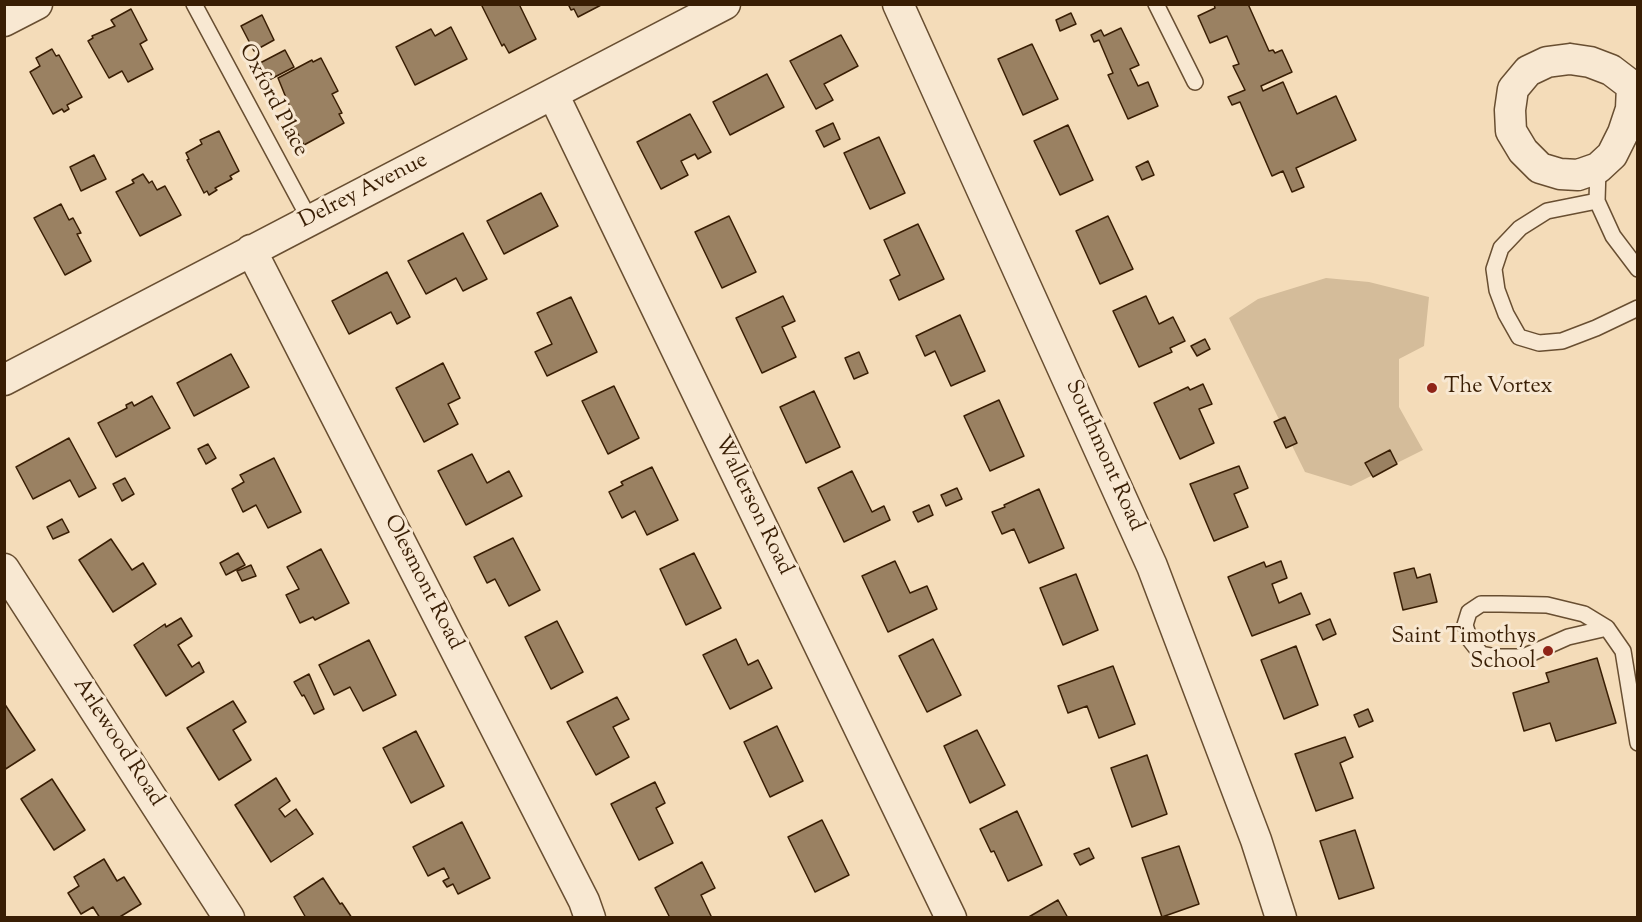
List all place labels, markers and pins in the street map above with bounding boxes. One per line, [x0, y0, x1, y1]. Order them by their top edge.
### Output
place label: The Vortex [1444, 375, 1553, 401]
marker: The Vortex [1425, 381, 1439, 395]
place label: Saint Timothys School [1391, 625, 1536, 676]
marker: Saint Timothys School [1541, 644, 1555, 658]

